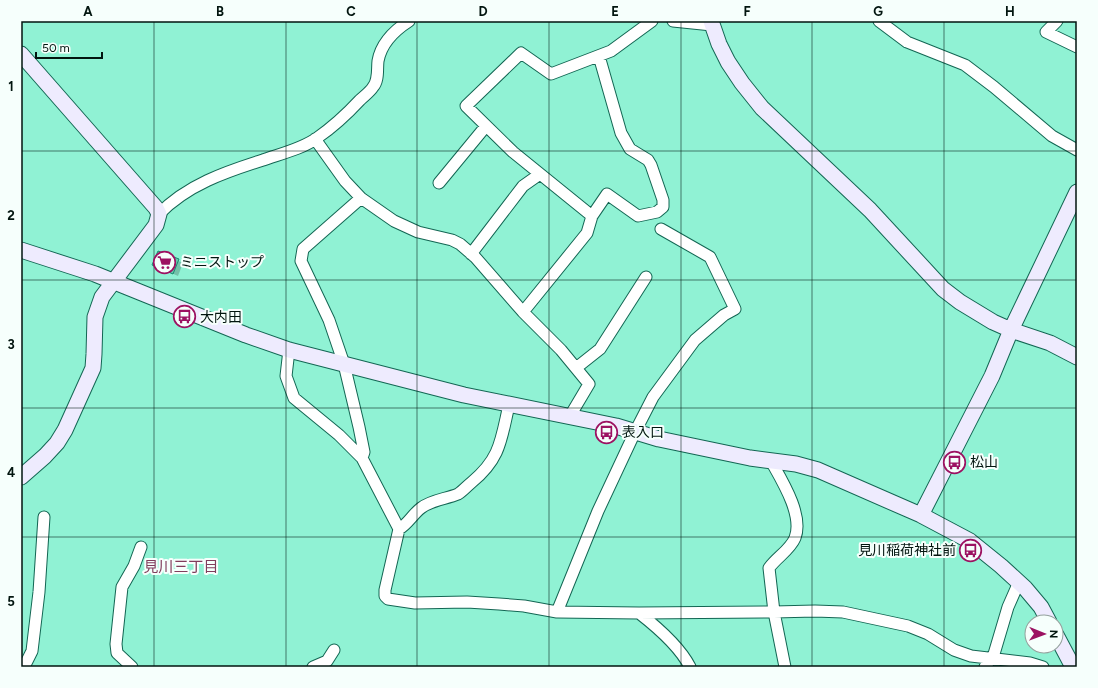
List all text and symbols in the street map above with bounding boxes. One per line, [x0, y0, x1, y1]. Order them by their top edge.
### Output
text: A [83, 4, 93, 19]
text: B [216, 4, 224, 19]
text: C [346, 4, 356, 19]
text: D [478, 4, 488, 19]
text: E [611, 4, 619, 19]
text: F [743, 4, 751, 19]
text: G [873, 4, 883, 19]
text: H [1005, 4, 1015, 19]
scale bar [36, 34, 102, 60]
text: 50 m [42, 41, 70, 55]
text: 1 [8, 79, 14, 94]
text: 2 [7, 208, 15, 223]
supermarket icon: ミニストップ [152, 249, 178, 275]
place label: ミニストップ [180, 254, 264, 271]
bus stop icon: 大内田 [171, 304, 197, 330]
place label: 大内田 [200, 309, 242, 326]
text: 3 [7, 337, 15, 352]
bus stop icon: 表入口 [594, 419, 620, 445]
place label: 表入口 [622, 424, 664, 441]
bus stop icon: 松山 [941, 449, 967, 475]
place label: 松山 [970, 454, 998, 471]
text: 4 [7, 465, 15, 480]
bus stop icon: 見川稲荷神社前 [958, 537, 984, 563]
place label: 見川稲荷神社前 [858, 542, 956, 559]
district label: 見川三丁目 [143, 558, 219, 576]
text: 5 [7, 594, 15, 609]
north arrow [1024, 614, 1064, 654]
text: N [1047, 630, 1060, 639]

